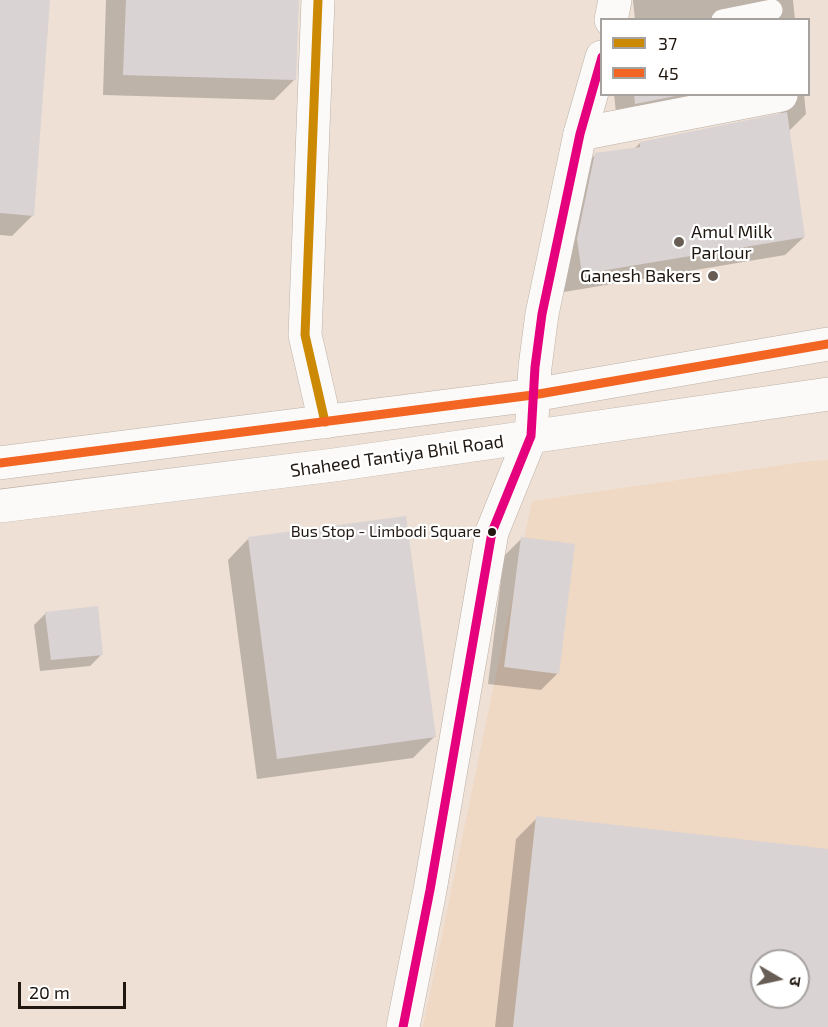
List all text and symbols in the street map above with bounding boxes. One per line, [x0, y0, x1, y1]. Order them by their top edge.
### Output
legend [600, 18, 810, 96]
text: 37 [658, 32, 677, 54]
text: 45 [658, 62, 679, 84]
place label: Amul Milk Parlour [691, 221, 772, 264]
marker: Amul Milk Parlour [672, 235, 686, 249]
place label: Ganesh Bakers [580, 265, 701, 287]
marker: Ganesh Bakers [706, 269, 720, 283]
street label: Shaheed Tantiya Bhil Road [289, 430, 505, 482]
place label: Bus Stop - Limbodi Square [291, 522, 481, 542]
marker: Bus Stop - Limbodi Square [486, 526, 498, 538]
north arrow [750, 949, 810, 1009]
scale bar [21, 970, 129, 1008]
text: उ [786, 975, 806, 988]
text: 20 m [29, 981, 70, 1003]

